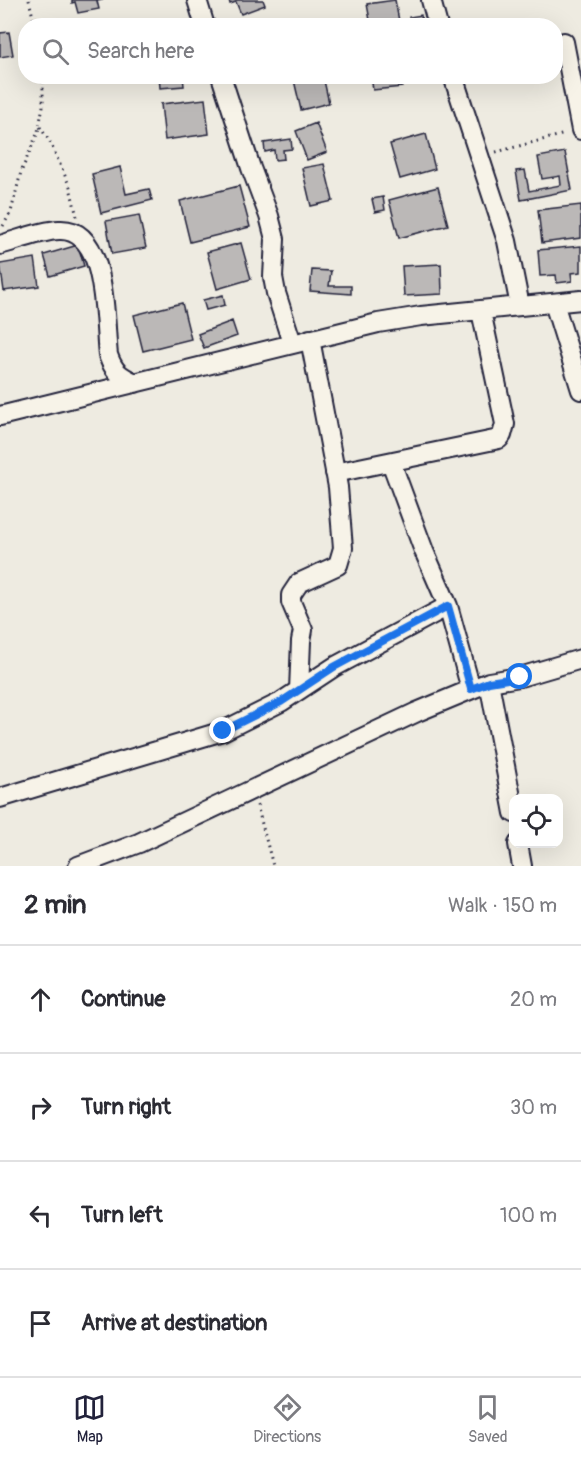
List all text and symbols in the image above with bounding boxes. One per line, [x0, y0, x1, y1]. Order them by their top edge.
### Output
search box [18, 18, 563, 84]
icon: search [39, 35, 72, 68]
text: Search here [87, 37, 194, 65]
route start [506, 663, 532, 689]
route end [209, 717, 235, 743]
map controls [509, 794, 563, 848]
button: locate [509, 794, 563, 848]
text: 2 min [24, 889, 86, 921]
text: Walk · 150 m [448, 893, 557, 918]
icon: ahead [24, 983, 57, 1016]
text: Continue [81, 985, 165, 1013]
text: 20 m [510, 987, 557, 1012]
icon: right [24, 1091, 57, 1124]
text: Turn right [81, 1093, 171, 1121]
text: 30 m [510, 1095, 557, 1120]
icon: left [24, 1199, 57, 1232]
text: Turn left [81, 1201, 163, 1229]
text: 100 m [500, 1203, 557, 1228]
icon: arrive [24, 1307, 57, 1340]
text: Arrive at destination [81, 1309, 267, 1337]
tab: Map [73, 1391, 106, 1447]
tab: Directions [253, 1391, 321, 1447]
tab: Saved [468, 1391, 508, 1447]

